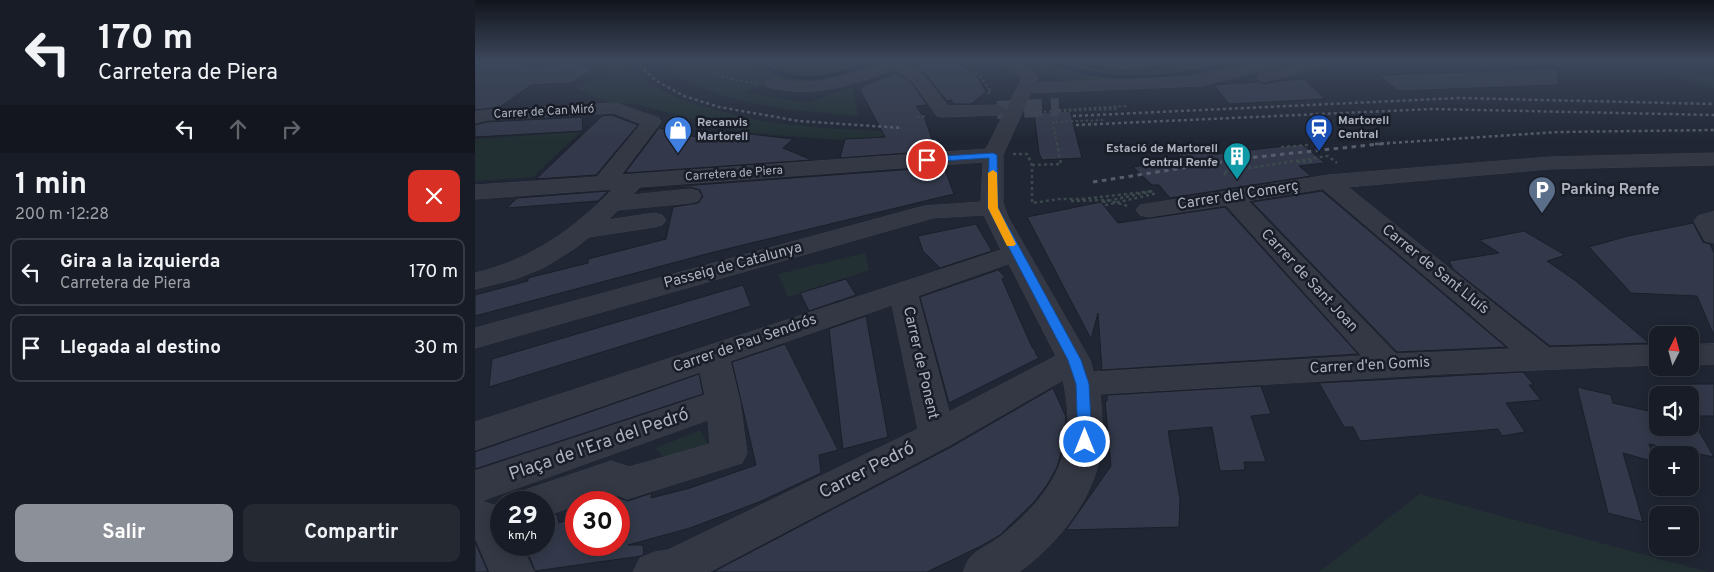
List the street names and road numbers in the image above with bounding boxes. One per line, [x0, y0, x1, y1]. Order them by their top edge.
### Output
street label: Carrer de Can Miró [493, 101, 595, 123]
street label: Carretera de Piera [685, 163, 783, 185]
street label: Carrer del Comerç [1176, 177, 1300, 215]
street label: Carrer de Sant Lluís [1377, 221, 1493, 319]
street label: Carrer de Sant Joan [1256, 225, 1362, 337]
street label: Passeig de Catalunya [662, 238, 804, 294]
street label: Carrer de Ponent [898, 305, 942, 421]
street label: Carrer de Pau Sendrós [671, 311, 819, 377]
street label: Carrer d'en Gomis [1309, 353, 1431, 379]
street label: Plaça de l'Era del Pedró [506, 403, 692, 487]
street label: Carrer Pedró [815, 437, 919, 505]

